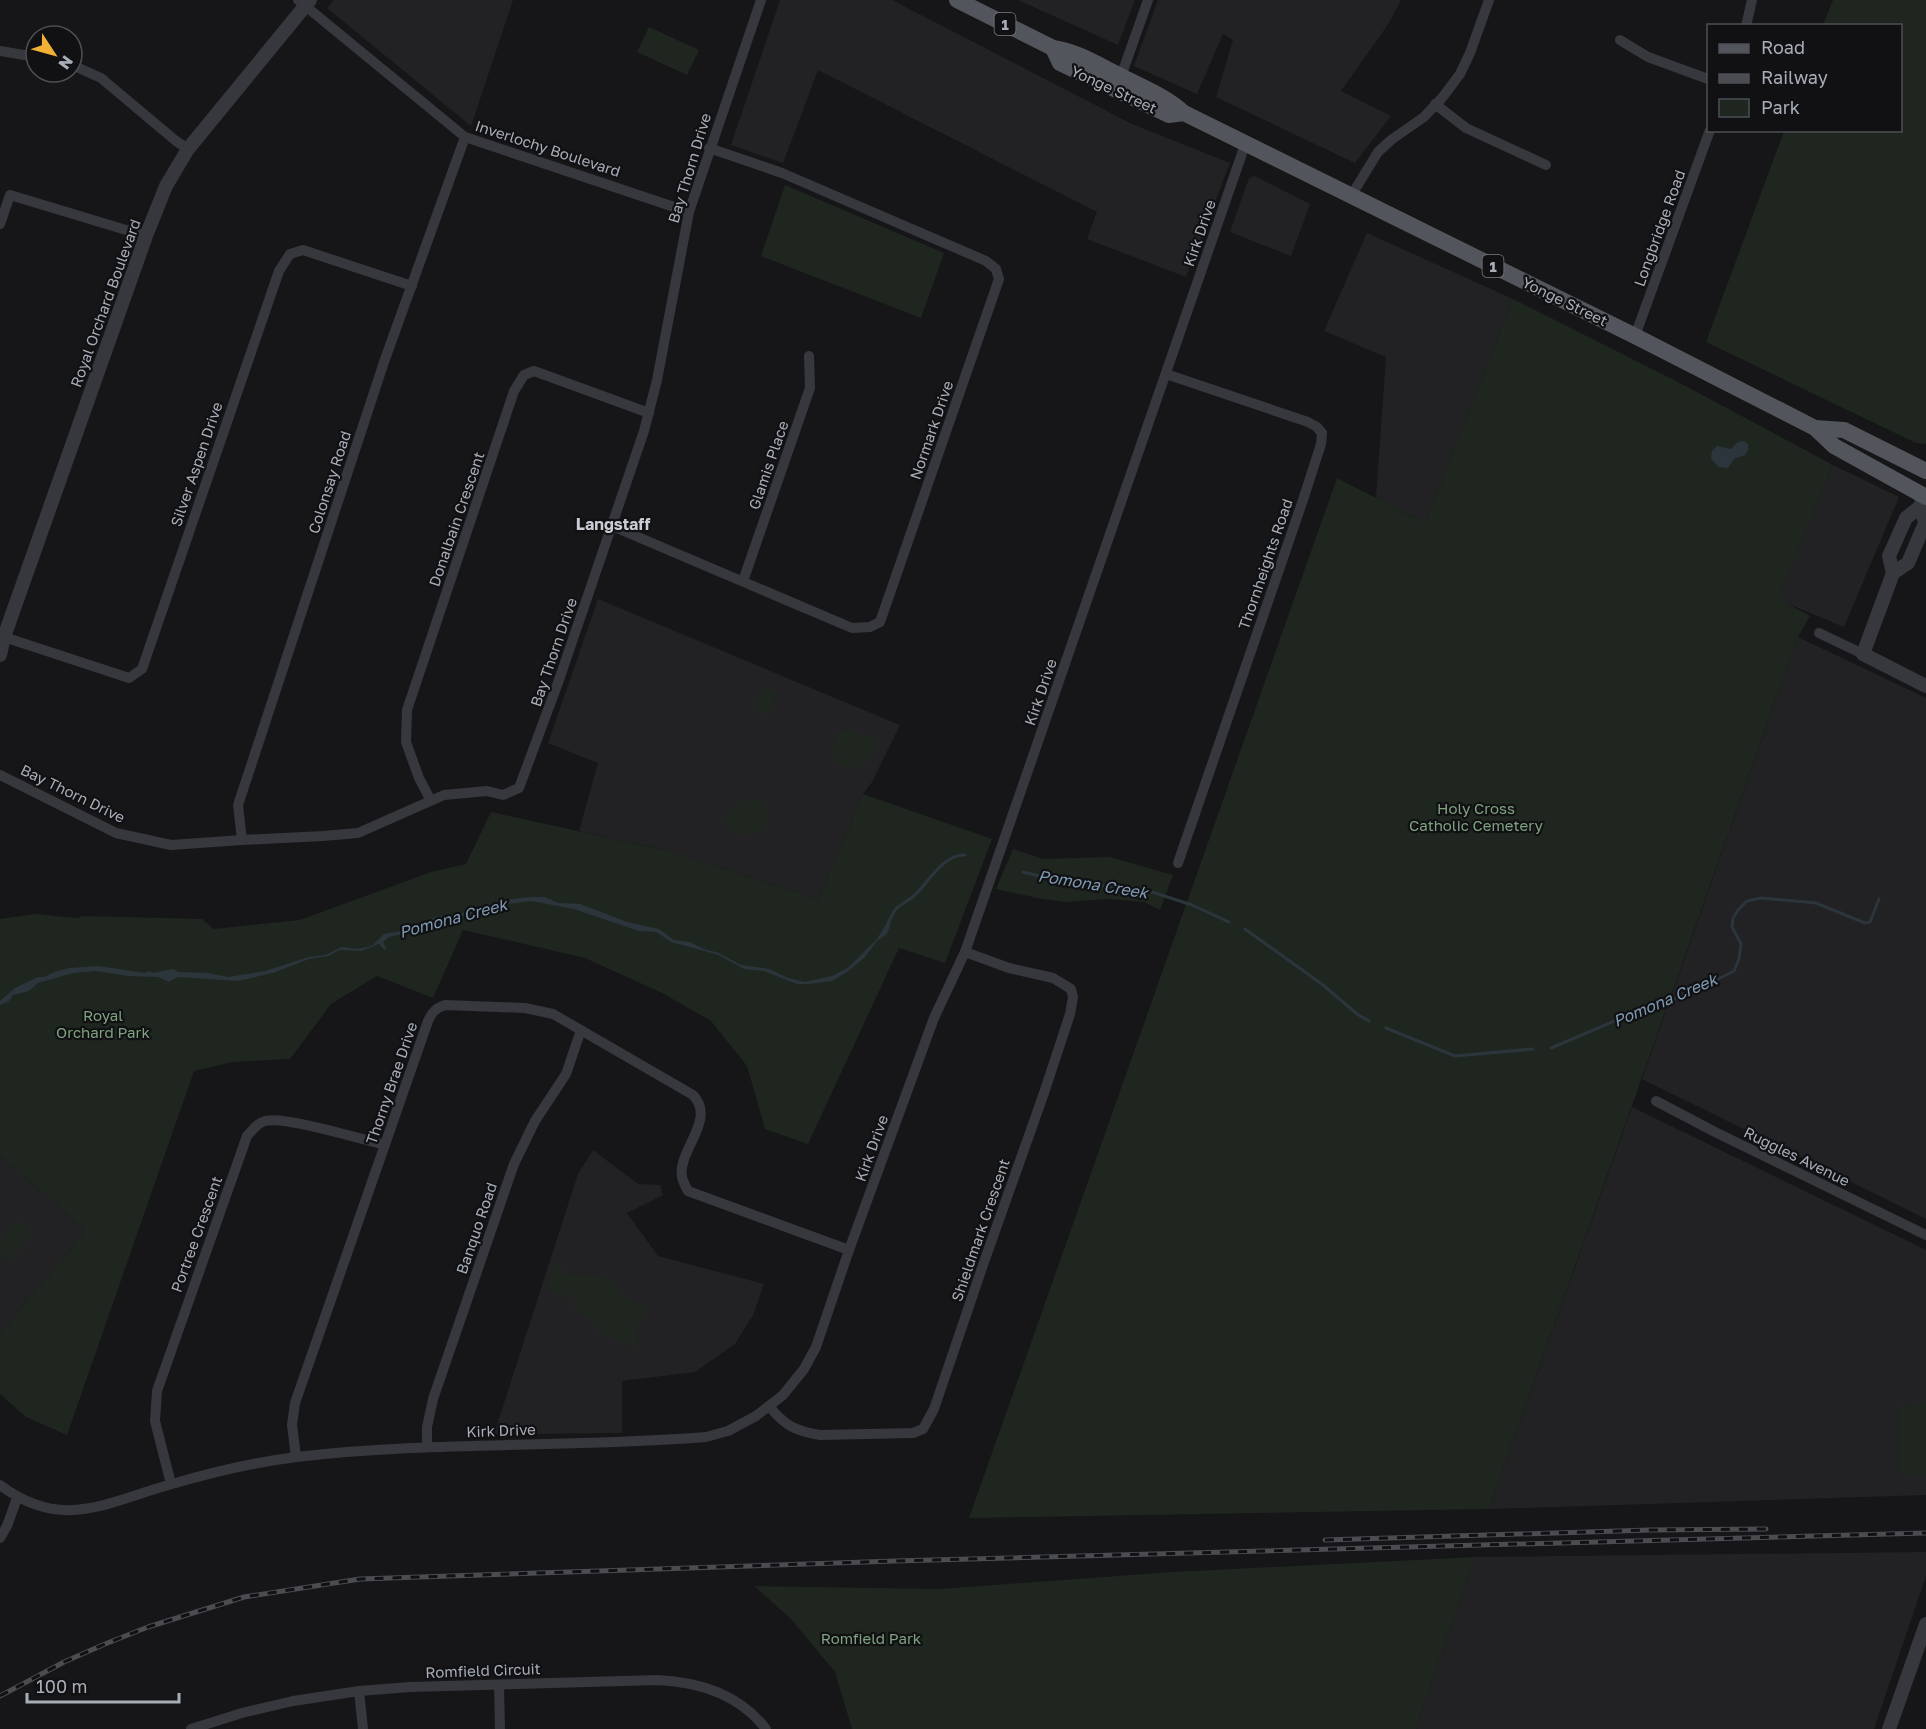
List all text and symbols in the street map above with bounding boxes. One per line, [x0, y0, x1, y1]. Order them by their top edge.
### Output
road number: 1 [994, 13, 1016, 35]
north arrow [24, 24, 84, 84]
legend [1707, 24, 1902, 132]
text: Road [1761, 36, 1805, 58]
text: N [54, 52, 78, 74]
street label: Yonge Street [1068, 61, 1160, 117]
text: Railway [1761, 66, 1828, 88]
text: Park [1761, 96, 1800, 118]
street label: Bay Thorn Drive [664, 111, 714, 225]
street label: Inverlochy Boulevard [473, 116, 623, 180]
street label: Longbridge Road [1630, 167, 1688, 289]
street label: Kirk Drive [1179, 197, 1219, 269]
street label: Royal Orchard Boulevard [66, 216, 144, 390]
road number: 1 [1482, 255, 1504, 277]
street label: Yonge Street [1519, 273, 1611, 329]
street label: Normark Drive [906, 378, 956, 482]
street label: Silver Aspen Drive [166, 399, 226, 529]
street label: Glamis Place [744, 418, 792, 512]
street label: Colonsay Road [304, 428, 354, 536]
street label: Donalbain Crescent [425, 449, 487, 589]
street label: Thornheights Road [1234, 496, 1296, 632]
district label: Langstaff [576, 514, 650, 534]
street label: Bay Thorn Drive [526, 595, 580, 709]
street label: Kirk Drive [1020, 656, 1060, 728]
street label: Bay Thorn Drive [18, 760, 128, 826]
park label: Holy Cross Catholic Cemetery [1409, 799, 1543, 834]
water label: Pomona Creek [1037, 865, 1151, 903]
water label: Pomona Creek [397, 893, 511, 942]
water label: Pomona Creek [1610, 968, 1722, 1031]
park label: Royal Orchard Park [56, 1006, 150, 1041]
street label: Thorny Brae Drive [362, 1019, 420, 1147]
street label: Kirk Drive [851, 1112, 891, 1184]
street label: Ruggles Avenue [1741, 1123, 1853, 1190]
street label: Shieldmark Crescent [947, 1156, 1013, 1304]
street label: Portree Crescent [167, 1174, 225, 1294]
street label: Banquo Road [452, 1180, 500, 1276]
street label: Kirk Drive [466, 1420, 536, 1440]
park label: Romfield Park [821, 1629, 922, 1647]
street label: Romfield Circuit [425, 1659, 541, 1681]
scale bar [27, 1666, 178, 1704]
text: 100 m [36, 1675, 87, 1697]

